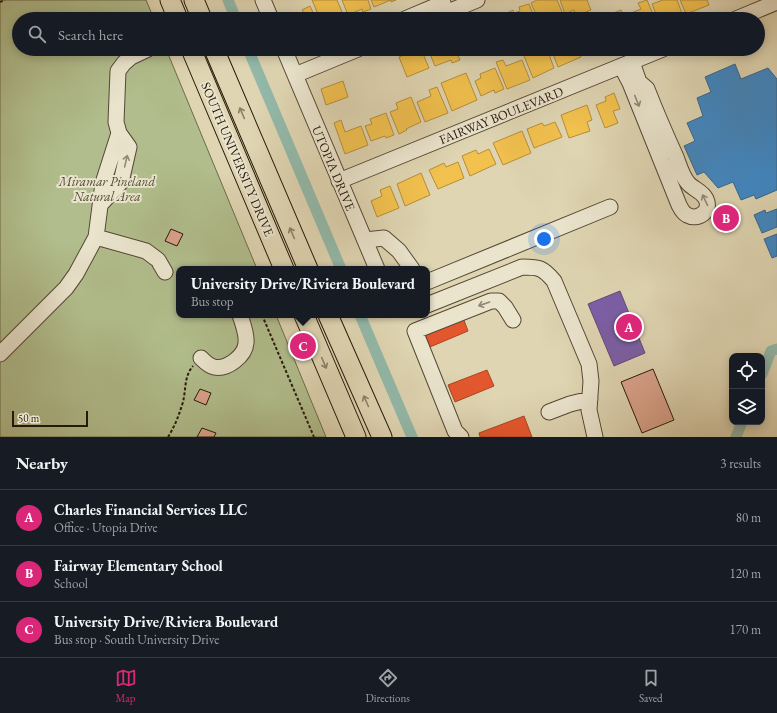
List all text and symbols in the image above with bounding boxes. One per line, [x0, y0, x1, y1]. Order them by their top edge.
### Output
search box [12, 12, 765, 56]
icon: search [26, 23, 48, 45]
text: Search here [58, 25, 123, 44]
street label: SOUTH UNIVERSITY DRIVE [197, 80, 278, 239]
street label: FAIRWAY BOULEVARD [437, 83, 566, 148]
one-way arrow [634, 95, 641, 107]
one-way arrow [237, 108, 245, 120]
street label: UTOPIA DRIVE [308, 123, 359, 213]
one-way arrow [122, 155, 130, 168]
park label: Miramar Pineland Natural Area [58, 173, 155, 205]
one-way arrow [701, 194, 708, 206]
pin: B [713, 203, 739, 233]
one-way arrow [288, 228, 295, 240]
your location [534, 229, 554, 249]
popup [176, 266, 430, 318]
text: University Drive/Riviera Boulevard [191, 274, 415, 293]
text: Bus stop [191, 293, 234, 310]
one-way arrow [478, 301, 491, 308]
pin: A [616, 312, 642, 342]
pin: C [290, 331, 316, 361]
map controls [729, 353, 765, 425]
button: locate [729, 353, 765, 389]
one-way arrow [321, 357, 329, 369]
button: layers [729, 389, 765, 425]
one-way arrow [362, 396, 370, 408]
scale bar [12, 409, 88, 428]
text: 50 m [18, 411, 39, 425]
text: Nearby [16, 452, 68, 474]
text: 3 results [720, 455, 761, 472]
text: Charles Financial Services LLC [54, 500, 247, 519]
text: A [24, 509, 34, 526]
text: 80 m [736, 509, 761, 526]
text: Office · Utopia Drive [54, 519, 158, 536]
text: Fairway Elementary School [54, 556, 223, 575]
text: B [25, 565, 33, 582]
text: 120 m [730, 565, 761, 582]
text: School [54, 575, 88, 592]
text: University Drive/Riviera Boulevard [54, 612, 278, 631]
text: C [24, 621, 34, 638]
text: 170 m [730, 621, 761, 638]
text: Bus stop · South University Drive [54, 631, 219, 648]
tab: Map [115, 667, 137, 705]
tab: Directions [366, 667, 410, 705]
tab: Saved [639, 667, 662, 705]

